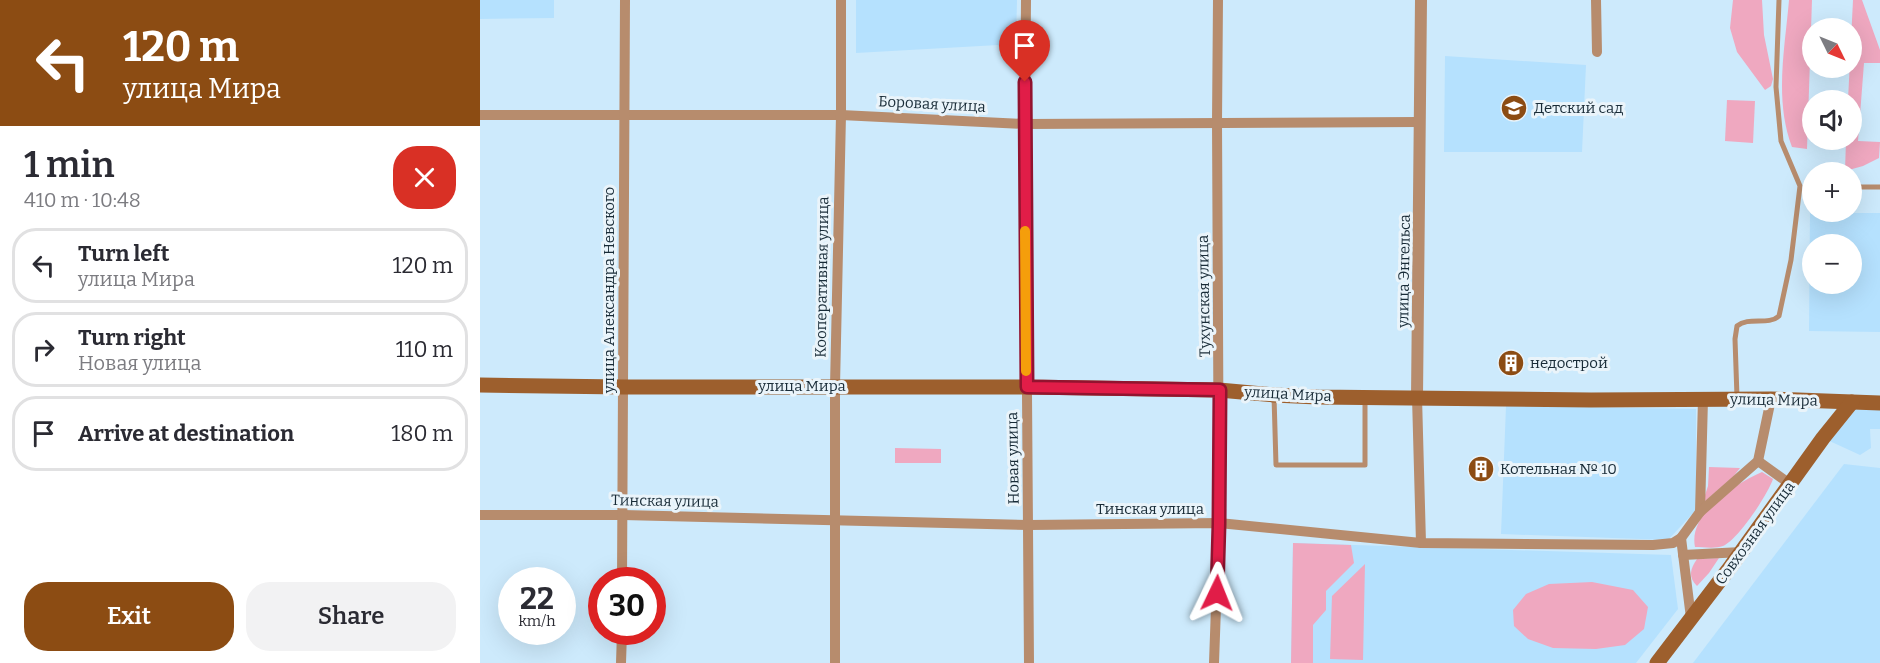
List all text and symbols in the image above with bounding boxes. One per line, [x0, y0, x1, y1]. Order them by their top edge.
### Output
north arrow [1802, 18, 1862, 78]
map controls [1802, 18, 1862, 294]
pin [999, 20, 1050, 82]
text: 120 m [123, 22, 239, 72]
icon: left [24, 24, 102, 102]
icon: arrive [1008, 29, 1041, 62]
text: улица Мира [123, 73, 281, 105]
button: sound [1802, 90, 1862, 150]
street label: Боровая улица [878, 92, 986, 116]
school or university icon: Детский сад [1499, 93, 1529, 123]
place label: Детский сад [1534, 99, 1623, 117]
text: 1 min [24, 143, 115, 187]
button: close [393, 146, 456, 209]
button: + [1802, 162, 1862, 222]
street label: улица Александра Невского [600, 187, 618, 394]
text: 410 m · 10:48 [24, 188, 141, 212]
street label: Кооперативная улица [812, 196, 832, 358]
street label: улица Энгельса [1394, 214, 1414, 329]
button: − [1802, 234, 1862, 294]
street label: Тухунская улица [1194, 235, 1214, 357]
text: Turn left [78, 240, 170, 267]
icon: left [27, 249, 60, 282]
text: 120 m [393, 252, 453, 279]
text: улица Мира [78, 267, 195, 291]
text: Turn right [78, 324, 186, 351]
icon: right [27, 333, 60, 366]
text: 110 m [396, 336, 453, 363]
building icon: недострой [1496, 348, 1526, 378]
text: Новая улица [78, 351, 201, 375]
place label: недострой [1530, 354, 1608, 372]
street label: улица Мира [757, 377, 846, 395]
street label: улица Мира [1243, 383, 1332, 405]
street label: улица Мира [1729, 390, 1818, 410]
street label: Новая улица [1003, 412, 1023, 504]
icon: arrive [27, 417, 60, 450]
text: Arrive at destination [78, 420, 294, 447]
text: 180 m [391, 420, 453, 447]
building icon: Котельная № 10 [1466, 454, 1496, 484]
place label: Котельная № 10 [1500, 460, 1617, 478]
street label: Совхозная улица [1711, 478, 1799, 588]
street label: Тинская улица [611, 491, 719, 511]
street label: Тинская улица [1096, 500, 1204, 518]
position arrow [1185, 561, 1249, 625]
speed limit sign: 30 [588, 567, 666, 645]
text: 22 [520, 581, 554, 617]
button: Exit [24, 582, 234, 651]
button: Share [246, 582, 456, 651]
text: km/h [518, 612, 556, 630]

